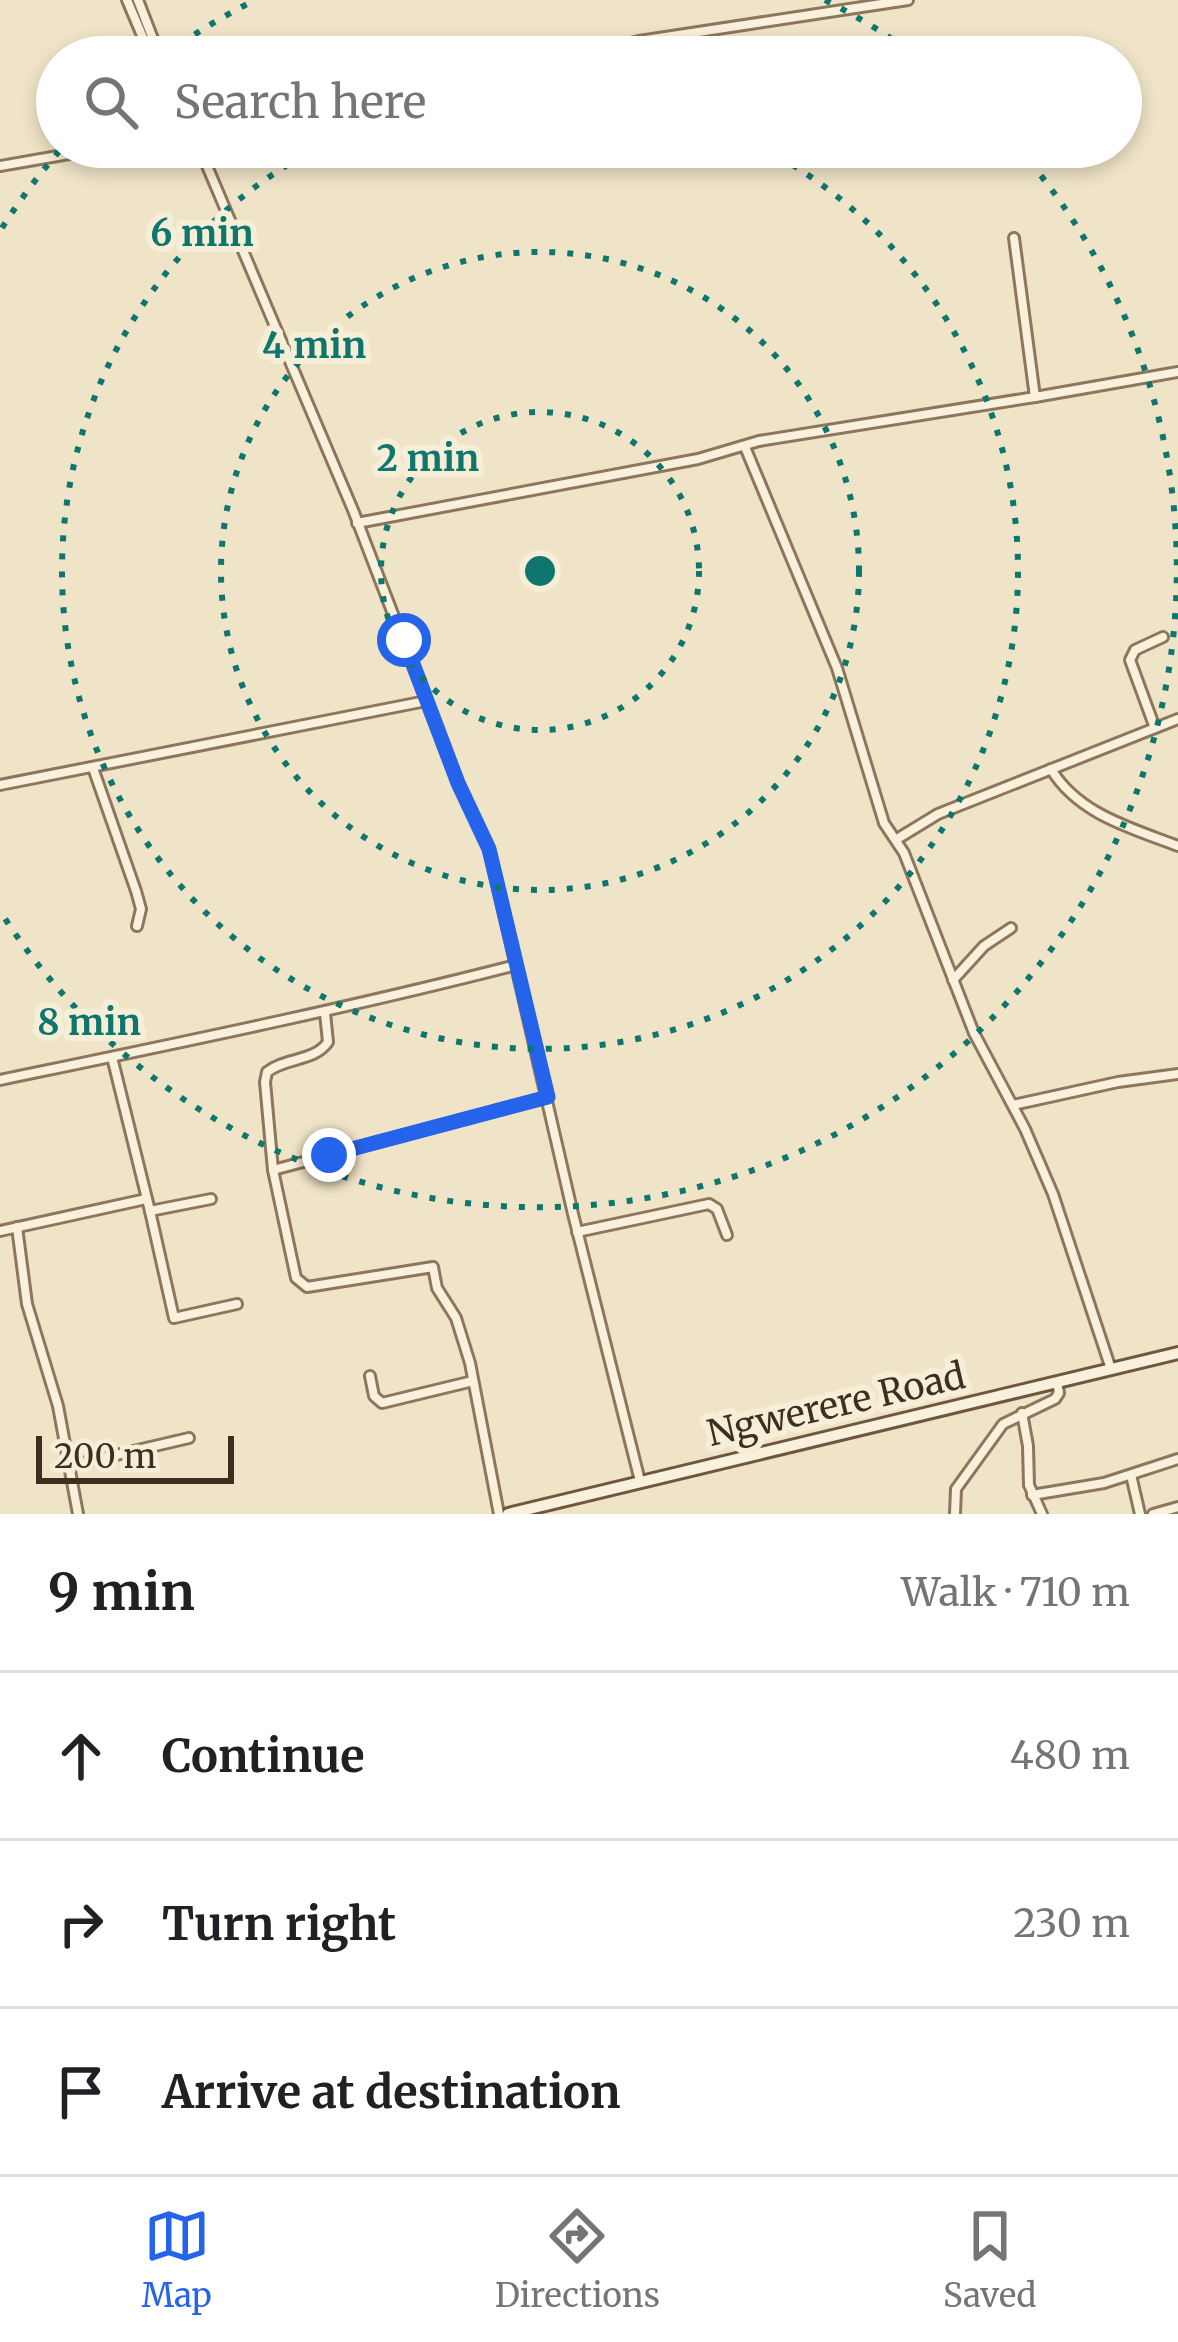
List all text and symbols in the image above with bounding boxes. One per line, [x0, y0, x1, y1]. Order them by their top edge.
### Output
search box [36, 36, 1142, 168]
icon: search [78, 69, 144, 135]
text: Search here [174, 74, 426, 130]
text: 6 min [150, 211, 254, 256]
text: 4 min [262, 323, 366, 368]
text: 2 min [377, 436, 479, 481]
centre of rings [519, 550, 561, 592]
route start [377, 613, 431, 667]
text: 8 min [37, 1000, 141, 1045]
route end [302, 1128, 356, 1182]
street label: Ngwerere Road [703, 1353, 969, 1456]
scale bar [36, 1430, 234, 1483]
text: 200 m [54, 1436, 156, 1477]
text: 9 min [48, 1560, 195, 1624]
text: Walk · 710 m [901, 1568, 1130, 1617]
icon: ahead [48, 1723, 114, 1789]
text: Continue [162, 1728, 364, 1784]
text: 480 m [1010, 1731, 1130, 1780]
icon: right [48, 1891, 114, 1957]
text: Turn right [162, 1896, 396, 1952]
text: 230 m [1013, 1899, 1130, 1948]
icon: arrive [48, 2059, 114, 2125]
text: Arrive at destination [162, 2064, 620, 2120]
tab: Map [142, 2203, 212, 2316]
tab: Directions [495, 2203, 660, 2316]
tab: Saved [943, 2203, 1036, 2316]

